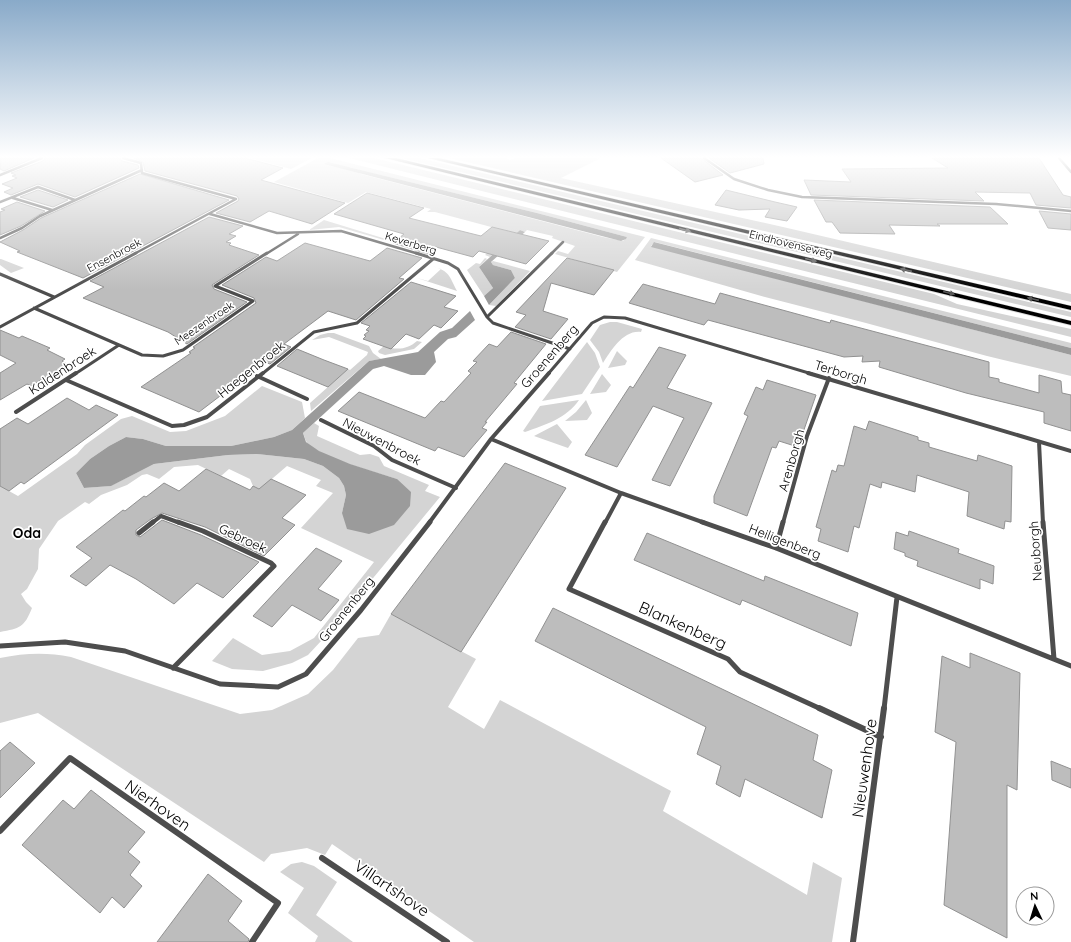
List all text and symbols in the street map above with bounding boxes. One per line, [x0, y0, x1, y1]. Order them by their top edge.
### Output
one-way arrow [679, 227, 691, 233]
street label: Eindhovenseweg [748, 227, 834, 261]
street label: Keverberg [383, 229, 439, 257]
street label: Ensenbroek [84, 235, 144, 275]
one-way arrow [805, 258, 818, 264]
one-way arrow [900, 266, 913, 272]
one-way arrow [943, 291, 955, 297]
one-way arrow [1027, 296, 1039, 302]
street label: Meezenbroek [172, 298, 236, 348]
street label: Groenenberg [517, 321, 581, 391]
street label: Haegenbroek [214, 337, 288, 401]
street label: Kaldenbroek [25, 342, 99, 398]
street label: Terborgh [813, 356, 869, 388]
street label: Nieuwenbroek [340, 414, 424, 468]
street label: Arenborgh [774, 427, 808, 493]
street label: Gebroek [216, 520, 270, 556]
street label: Heiligenberg [747, 520, 823, 562]
street label: Neuborgh [1025, 520, 1045, 582]
district label: Oda [13, 524, 41, 542]
street label: Groenenberg [315, 573, 377, 645]
street label: Blankenberg [636, 597, 730, 653]
street label: Nieuwenhove [847, 717, 881, 819]
street label: Nierhoven [121, 775, 195, 835]
street label: Villartshove [351, 855, 433, 921]
north arrow [1015, 886, 1055, 926]
text: N [1030, 889, 1039, 903]

